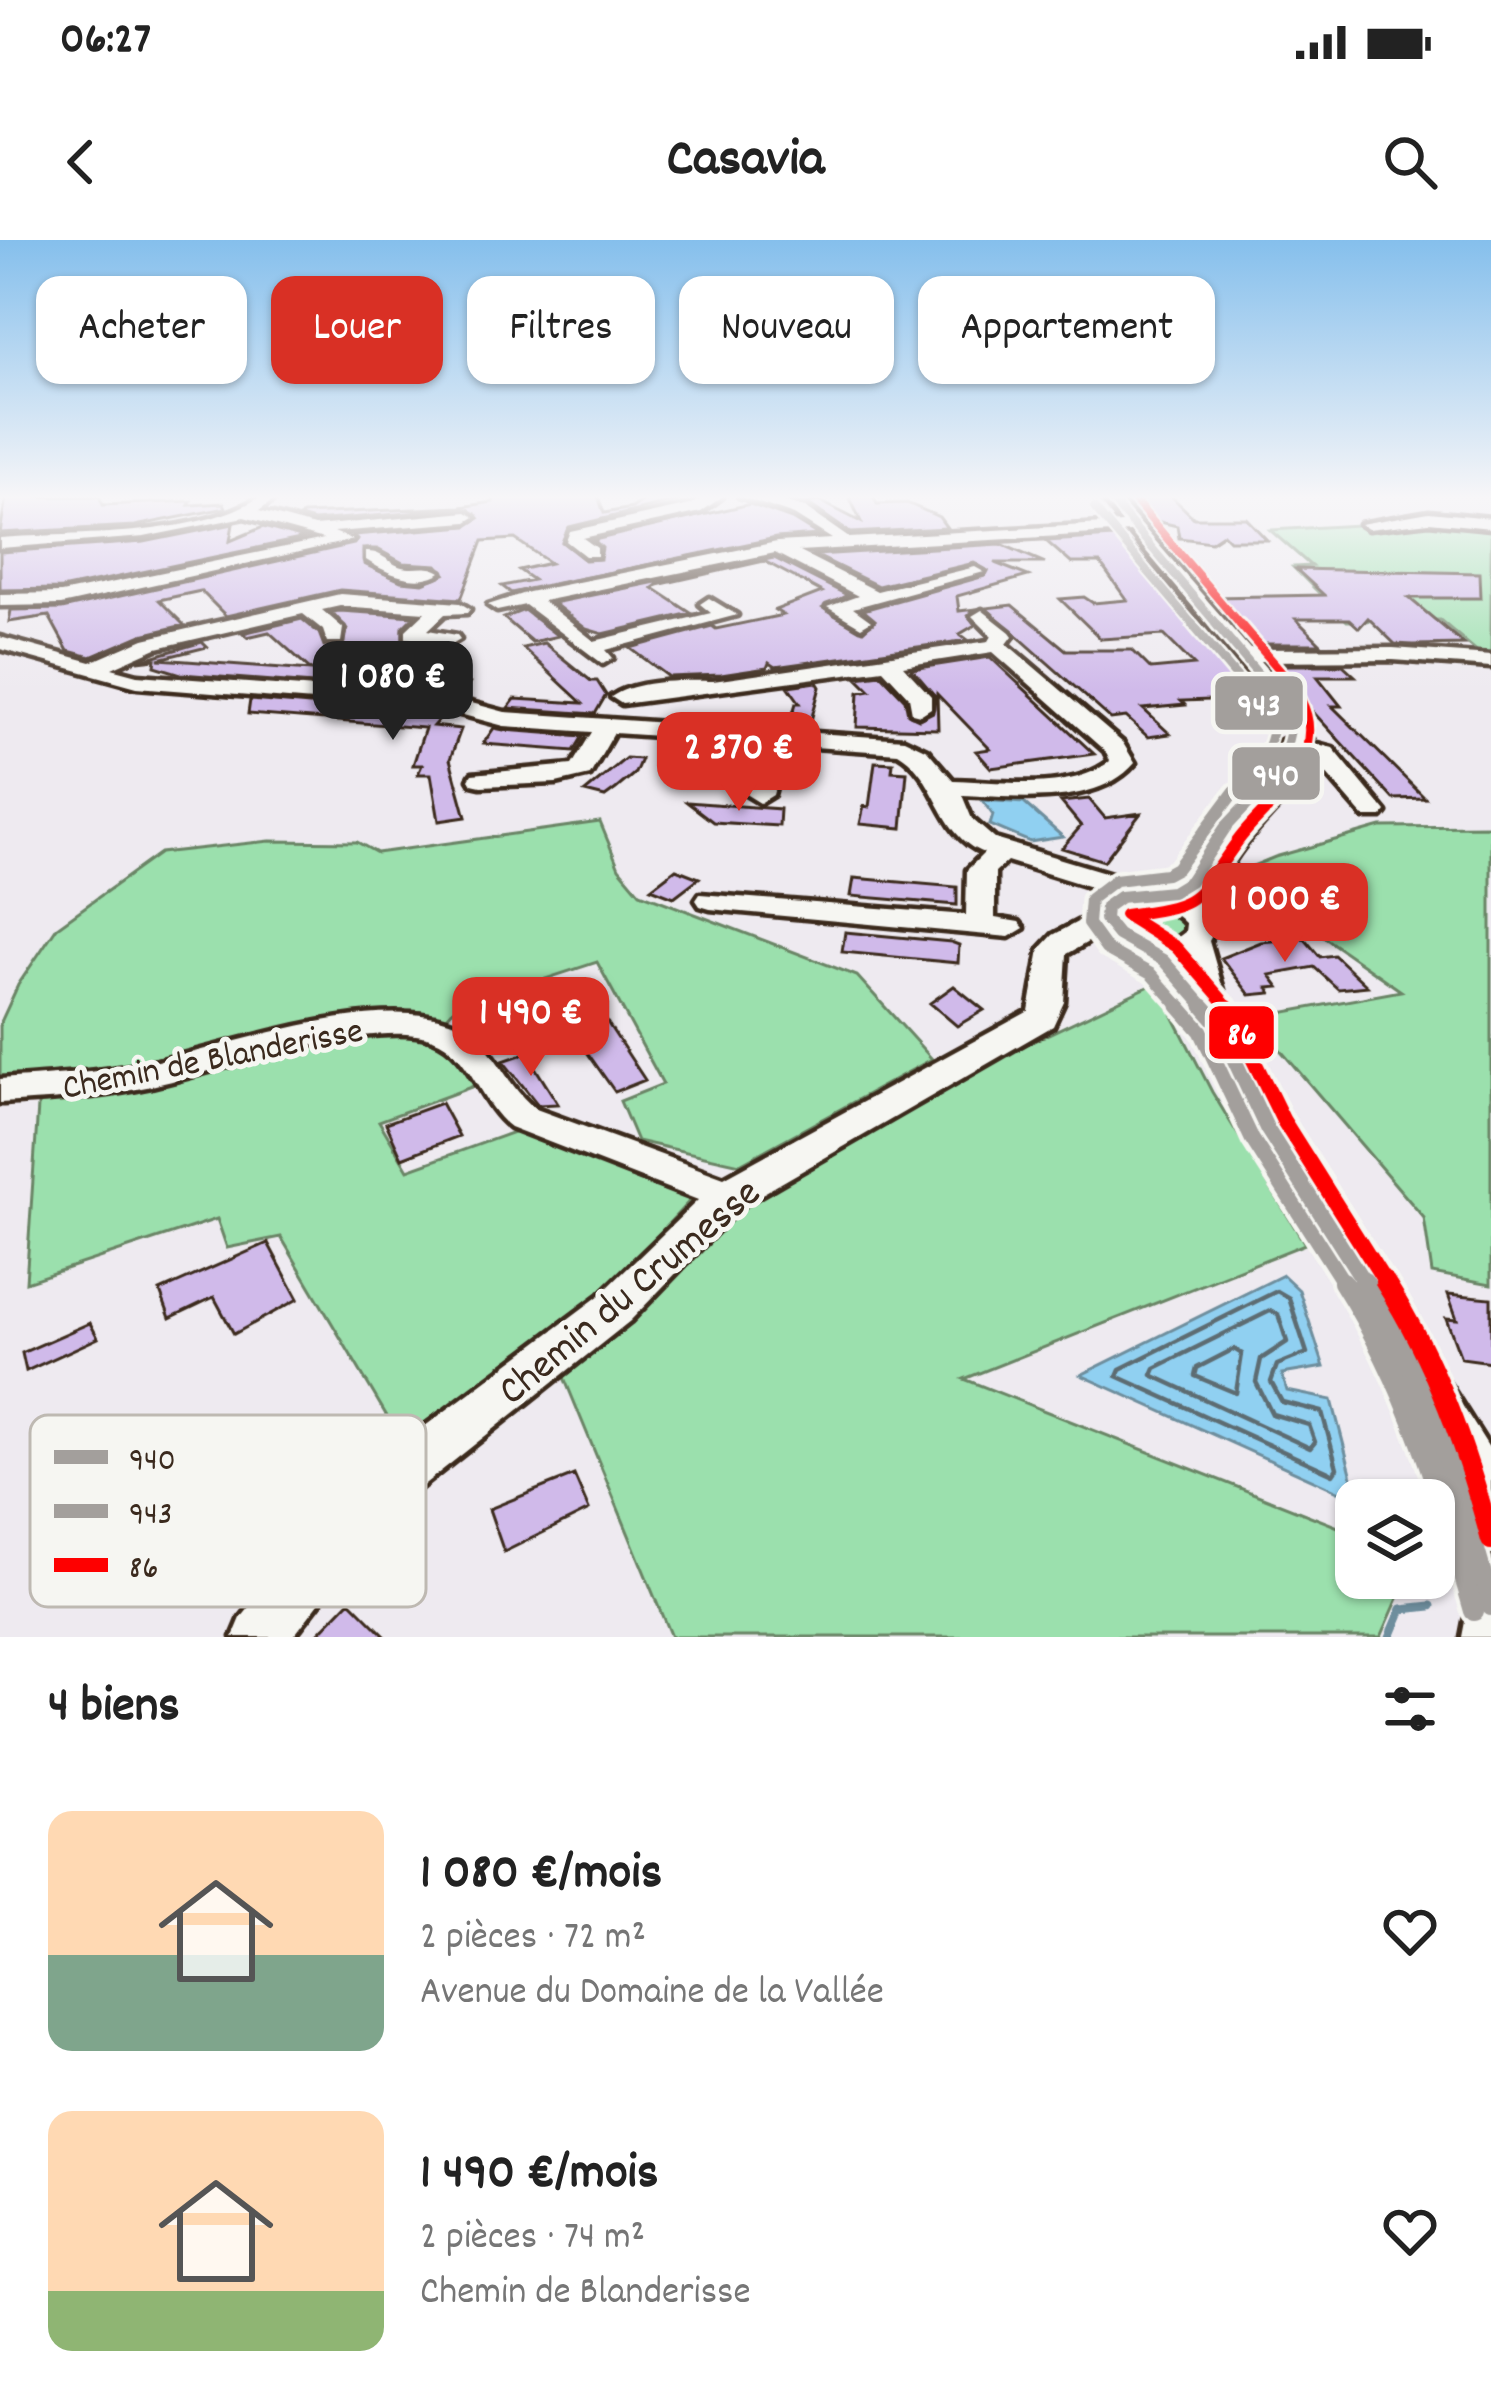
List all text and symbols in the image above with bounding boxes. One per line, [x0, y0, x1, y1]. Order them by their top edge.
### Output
text: 06:27 [60, 10, 151, 74]
text: Casavia [667, 124, 824, 201]
icon: back [48, 129, 114, 195]
icon: search [1377, 129, 1443, 195]
chip: Acheter [36, 276, 247, 384]
chip: Louer [271, 276, 443, 384]
chip: Filtres [467, 276, 655, 384]
chip: Nouveau [679, 276, 894, 384]
chip: Appartement [918, 276, 1215, 384]
pin: 1 080 € [282, 641, 504, 743]
text: 1 080 € [340, 652, 446, 707]
line badge: 943 [1213, 674, 1305, 732]
text: 943 [1237, 685, 1281, 732]
pin: 2 370 € [628, 712, 850, 814]
text: 2 370 € [684, 723, 794, 778]
line badge: 940 [1230, 745, 1322, 802]
text: 940 [1253, 755, 1299, 802]
pin: 1 000 € [1174, 863, 1396, 965]
text: 1 000 € [1229, 874, 1341, 929]
pin: 1 490 € [420, 977, 642, 1079]
text: 1 490 € [479, 988, 583, 1043]
line badge: 86 [1207, 1004, 1276, 1061]
street label: Chemin de Blanderisse [58, 1007, 368, 1117]
text: 86 [1227, 1014, 1257, 1061]
street label: Chemin du Crumesse [487, 1166, 776, 1422]
legend [30, 1415, 426, 1607]
text: 940 [129, 1439, 176, 1486]
map controls [1335, 1479, 1455, 1599]
button: layers [1335, 1479, 1455, 1599]
text: 943 [129, 1493, 172, 1540]
text: 86 [129, 1547, 158, 1594]
text: 4 biens [48, 1673, 180, 1745]
icon: filters [1377, 1676, 1443, 1742]
text: 1 080 €/mois [420, 1840, 662, 1912]
icon: home [144, 1859, 288, 2003]
icon: heart [1377, 1898, 1443, 1964]
text: 2 pièces · 72 m² [420, 1912, 646, 1967]
text: Avenue du Domaine de la Vallée [420, 1967, 884, 2022]
text: 1 490 €/mois [420, 2140, 658, 2212]
icon: home [144, 2159, 288, 2303]
icon: heart [1377, 2198, 1443, 2264]
text: 2 pièces · 74 m² [420, 2212, 645, 2267]
text: Chemin de Blanderisse [420, 2267, 751, 2322]

